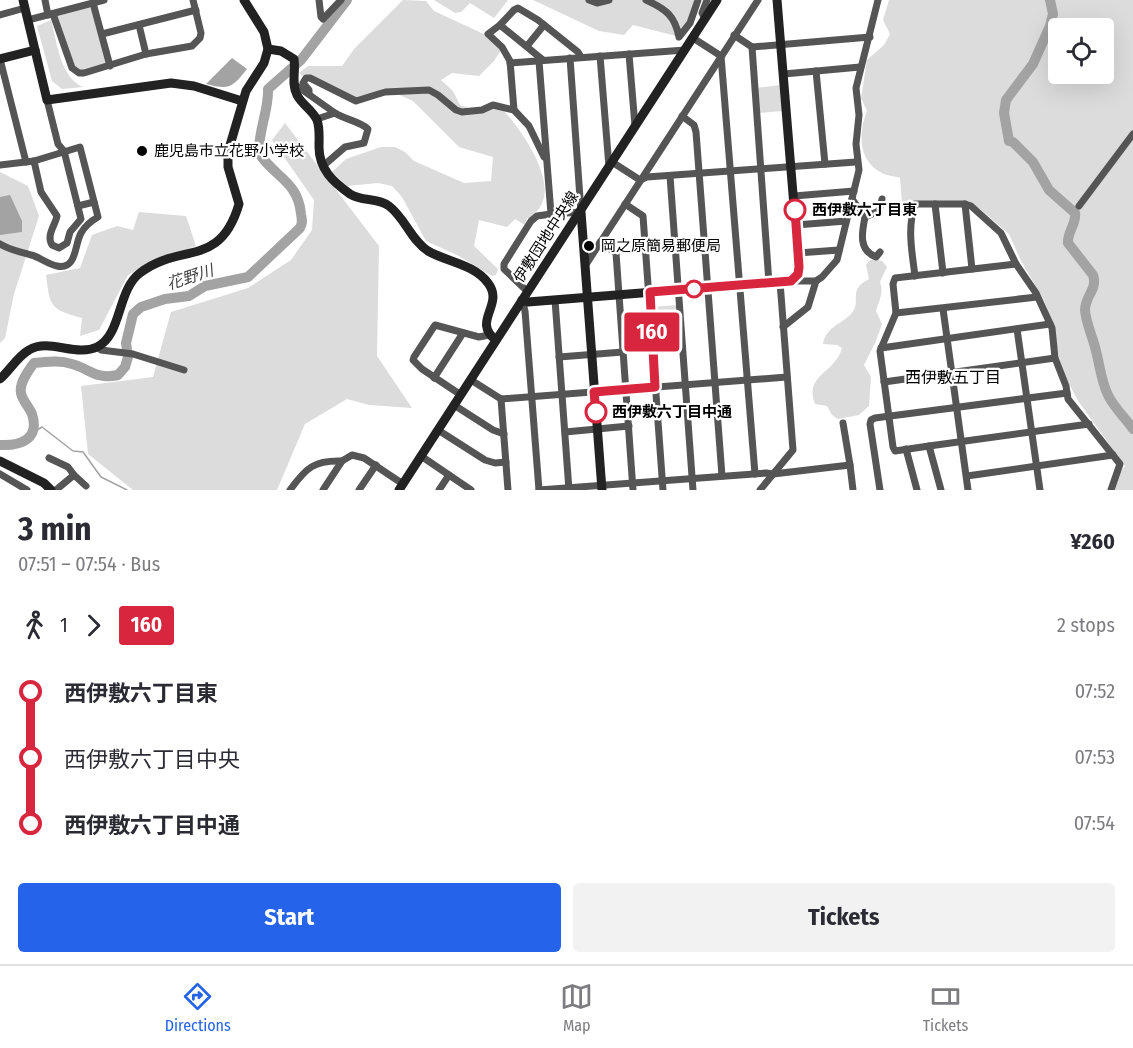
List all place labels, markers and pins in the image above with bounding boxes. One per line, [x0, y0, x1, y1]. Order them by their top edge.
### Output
place label: 鹿児島市立花野小学校 [154, 142, 304, 160]
marker: 鹿児島市立花野小学校 [135, 144, 149, 158]
marker: 西伊敷六丁目東 [784, 199, 806, 221]
place label: 西伊敷六丁目東 [812, 201, 917, 219]
place label: 岡之原簡易郵便局 [601, 237, 721, 255]
marker: 岡之原簡易郵便局 [582, 239, 596, 253]
unlabelled marker [685, 280, 703, 298]
marker: 西伊敷六丁目中通 [585, 401, 607, 423]
place label: 西伊敷六丁目中通 [612, 403, 732, 421]

